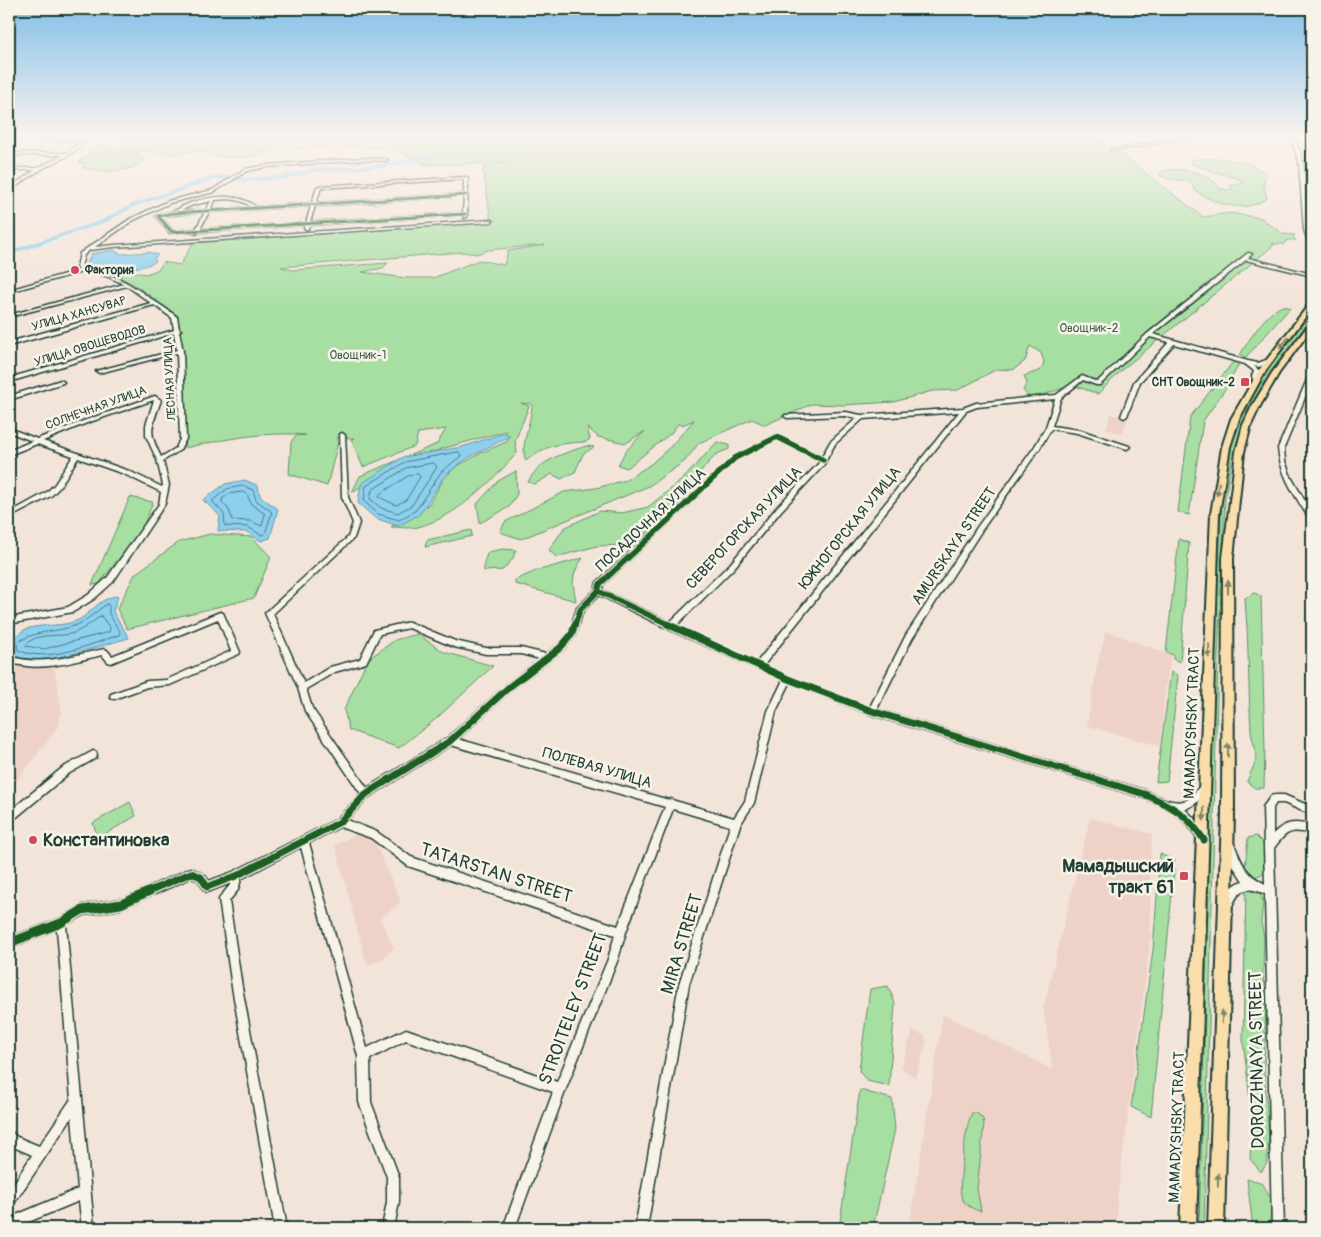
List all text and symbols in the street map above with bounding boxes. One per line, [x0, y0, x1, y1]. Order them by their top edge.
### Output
place label: Фактория [84, 263, 134, 278]
marker: Фактория [69, 264, 81, 276]
street label: УЛИЦА ХАНСУВАР [30, 293, 128, 335]
park label: Овощник-2 [1059, 321, 1119, 336]
street label: УЛИЦА ОВОЩЕВОДОВ [33, 322, 148, 370]
one-way arrow [1278, 336, 1289, 349]
street label: ЛЕСНАЯ УЛИЦА [160, 337, 180, 422]
park label: Овощник-1 [330, 348, 387, 363]
place label: СНТ Овощник-2 [1152, 375, 1235, 390]
marker: СНТ Овощник-2 [1239, 376, 1251, 388]
street label: СОЛНЕЧНАЯ УЛИЦА [44, 383, 149, 433]
street label: СЕВЕРОГОРСКАЯ УЛИЦА [682, 462, 806, 594]
street label: ЮЖНОГОРСКАЯ УЛИЦА [795, 463, 905, 593]
street label: ПОСАДОЧНАЯ УЛИЦА [592, 464, 710, 576]
one-way arrow [1214, 481, 1222, 497]
street label: AMURSKAYA STREET [908, 483, 1000, 609]
one-way arrow [1224, 579, 1232, 595]
one-way arrow [1205, 644, 1213, 660]
street label: MAMADYSHSKY TRACT [1180, 647, 1204, 799]
one-way arrow [1224, 741, 1232, 757]
street label: ПОЛЕВАЯ УЛИЦА [540, 743, 654, 793]
one-way arrow [1200, 806, 1208, 822]
place label: Константиновка [43, 829, 170, 852]
marker: Константиновка [27, 834, 39, 846]
street label: TATARSTAN STREET [417, 838, 575, 908]
place label: Мамадышский тракт 61 [1062, 855, 1174, 899]
marker: Мамадышский тракт 61 [1178, 870, 1190, 882]
street label: MIRA STREET [656, 891, 708, 997]
street label: STROITELEY STREET [534, 930, 612, 1088]
street label: DOROZHNAYA STREET [1244, 971, 1270, 1149]
one-way arrow [1218, 1009, 1226, 1025]
street label: MAMADYSHSKY TRACT [1165, 1051, 1189, 1203]
one-way arrow [1214, 1171, 1222, 1187]

